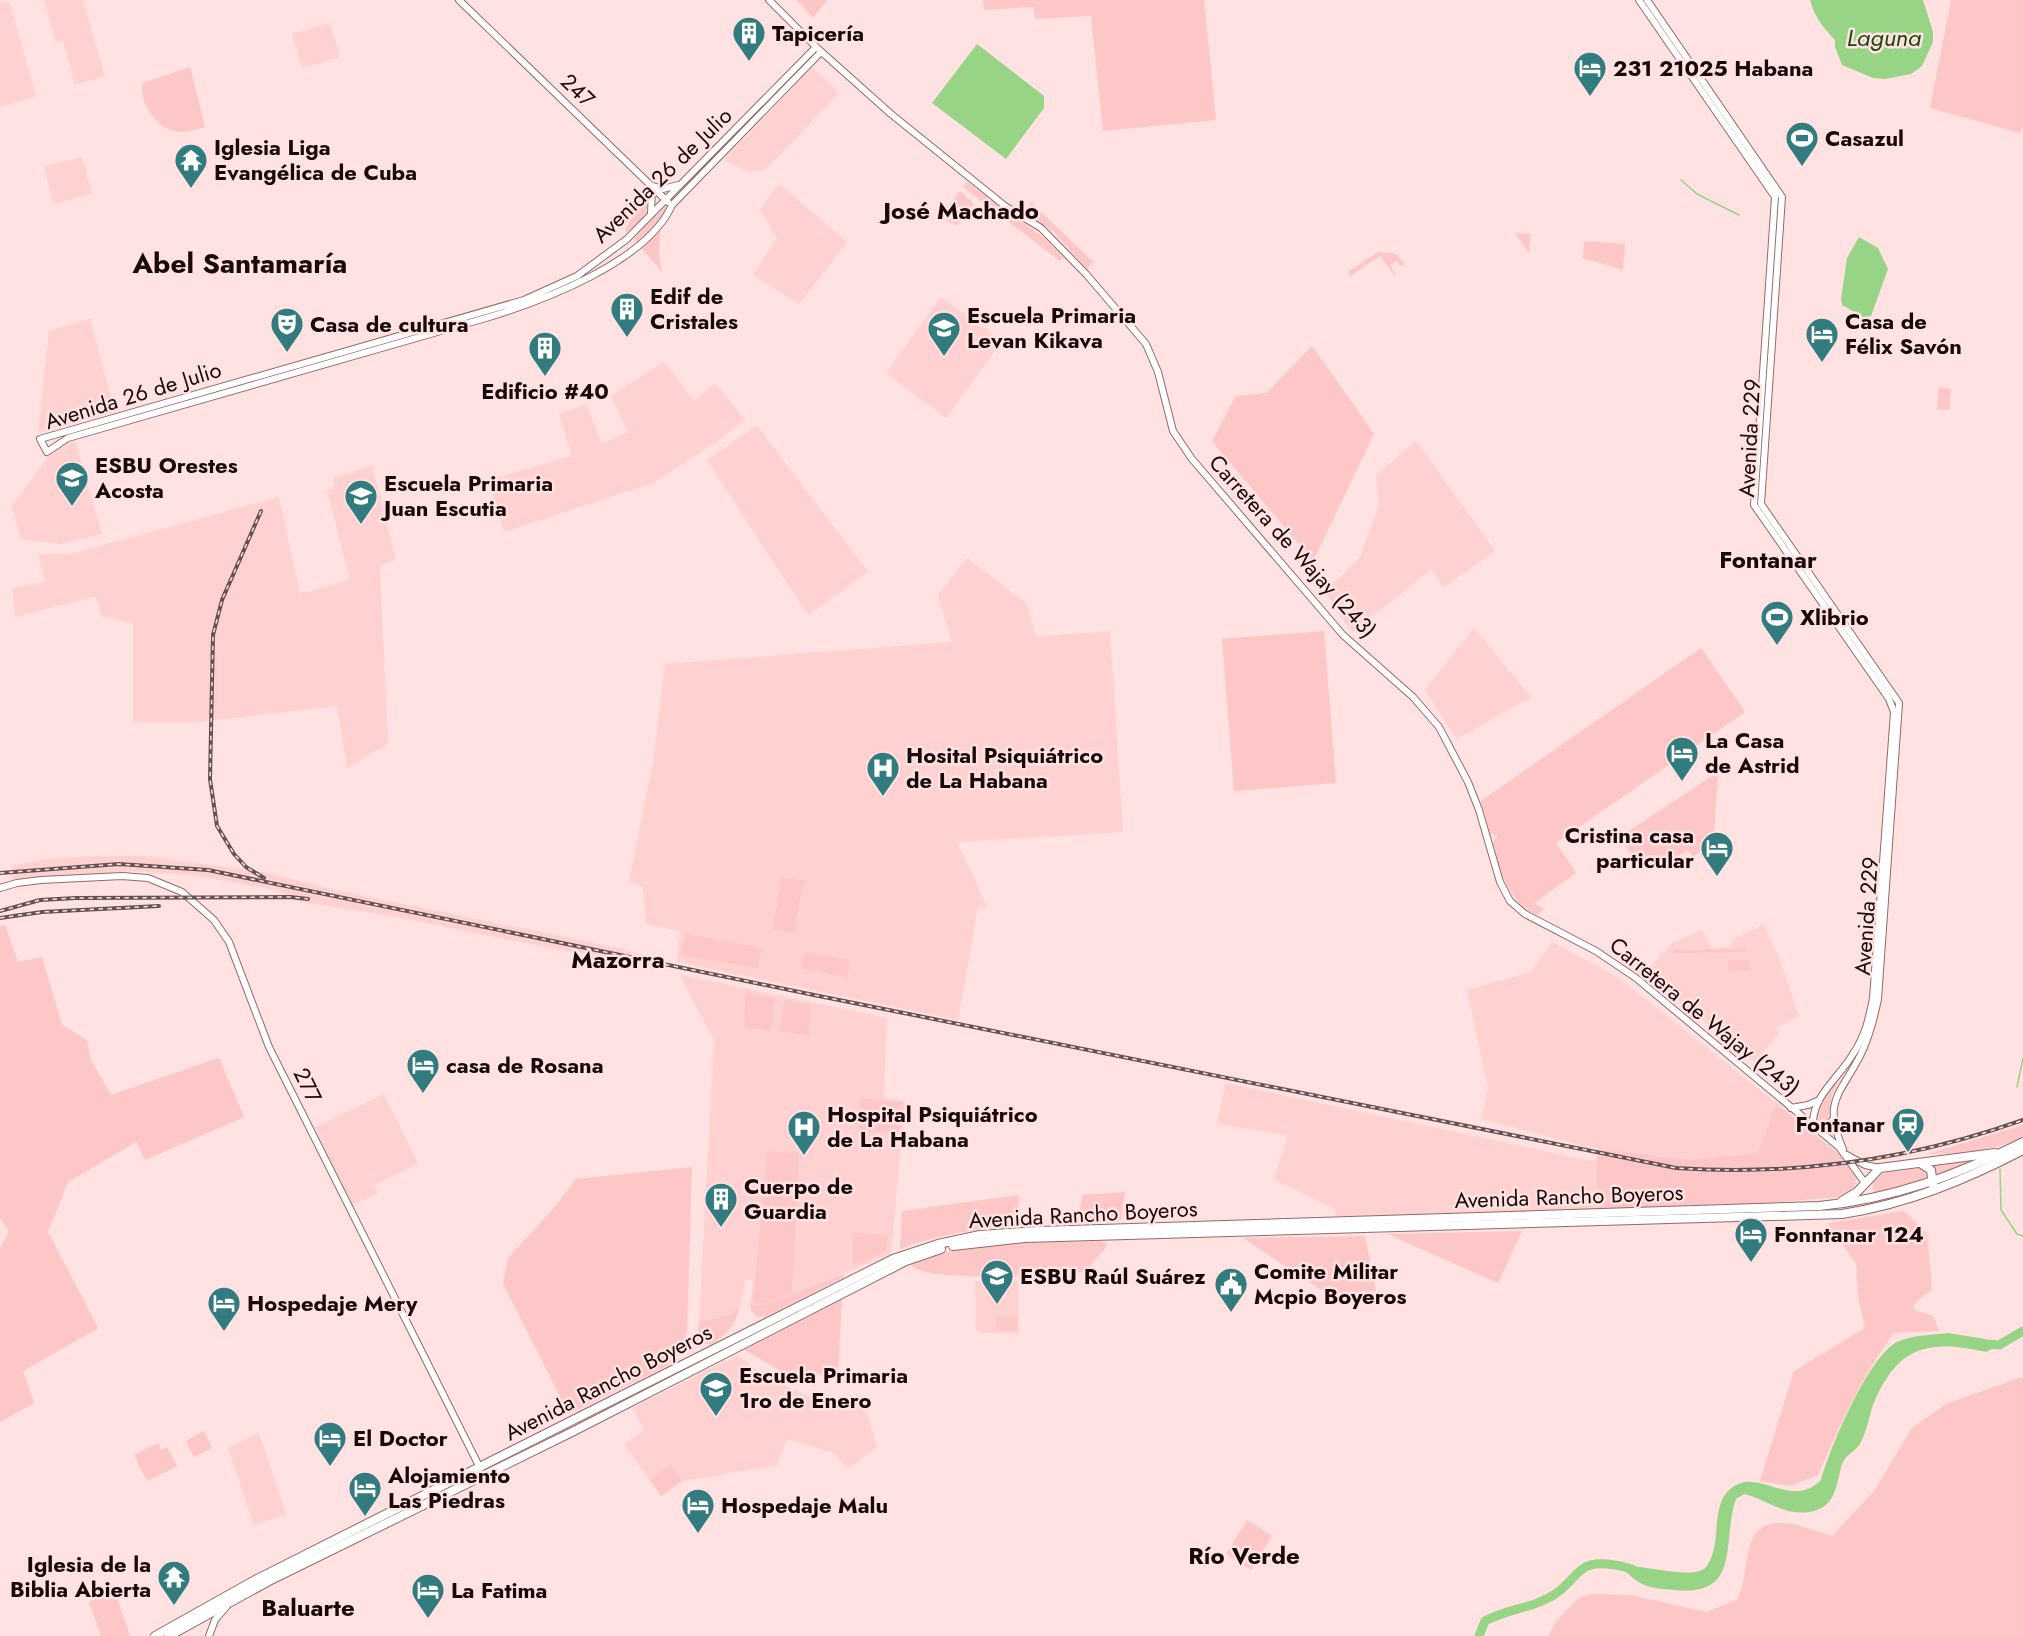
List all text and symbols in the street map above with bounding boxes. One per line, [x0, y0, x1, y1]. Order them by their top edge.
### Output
building icon: Tapicería [731, 15, 767, 62]
place label: Tapicería [772, 17, 864, 49]
water label: Laguna [1847, 20, 1921, 55]
hotel icon: 231 21025 Habana [1572, 50, 1608, 97]
place label: 231 21025 Habana [1613, 52, 1813, 84]
street label: 247 [554, 66, 603, 115]
street label: Avenida 26 de Julio [585, 100, 739, 250]
sports icon: Casazul [1784, 120, 1820, 167]
place label: Casazul [1825, 122, 1904, 154]
place label: Iglesia Liga Evangélica de Cuba [214, 131, 417, 188]
temple icon: Iglesia Liga Evangélica de Cuba [173, 142, 209, 189]
district label: José Machado [879, 193, 1039, 228]
district label: Abel Santamaría [132, 243, 347, 284]
place label: Edif de Cristales [650, 280, 738, 337]
building icon: Edif de Cristales [609, 291, 645, 338]
place label: Escuela Primaria Levan Kikava [967, 299, 1136, 356]
place label: Casa de Félix Savón [1845, 305, 1962, 362]
theatre icon: Casa de cultura [269, 306, 305, 353]
place label: Casa de cultura [310, 308, 469, 340]
school or university icon: Escuela Primaria Levan Kikava [926, 310, 962, 357]
hotel icon: Casa de Félix Savón [1804, 316, 1840, 363]
building icon: Edificio #40 [527, 330, 563, 377]
street label: Avenida 26 de Julio [41, 353, 225, 437]
place label: Edificio #40 [481, 375, 609, 407]
street label: Avenida 229 [1730, 378, 1768, 498]
street label: Carretera de Wajay (243) [1202, 447, 1384, 645]
place label: ESBU Orestes Acosta [94, 449, 238, 506]
school or university icon: ESBU Orestes Acosta [54, 460, 90, 507]
place label: Escuela Primaria Juan Escutia [380, 467, 553, 524]
school or university icon: Escuela Primaria Juan Escutia [343, 478, 379, 525]
district label: Fontanar [1719, 542, 1817, 577]
sports icon: Xlibrio [1759, 599, 1795, 646]
place label: Xlibrio [1800, 601, 1869, 633]
place label: La Casa de Astrid [1705, 724, 1800, 781]
hotel icon: La Casa de Astrid [1664, 735, 1700, 782]
place label: Hosital Psiquiátrico de La Habana [906, 739, 1103, 796]
hospital icon: Hosital Psiquiátrico de La Habana [865, 750, 901, 797]
place label: Cristina casa particular [1565, 819, 1694, 876]
hotel icon: Cristina casa particular [1699, 830, 1735, 877]
street label: Avenida 229 [1846, 856, 1886, 976]
street label: Carretera de Wajay (243) [1603, 929, 1807, 1103]
district label: Mazorra [571, 942, 665, 977]
hotel icon: casa de Rosana [405, 1047, 441, 1094]
place label: casa de Rosana [446, 1049, 604, 1081]
street label: 277 [286, 1062, 330, 1108]
place label: Hospital Psiquiátrico de La Habana [827, 1098, 1038, 1155]
station icon: Fontanar [1890, 1106, 1926, 1153]
place label: Fontanar [1795, 1108, 1885, 1140]
hospital icon: Hospital Psiquiátrico de La Habana [786, 1109, 822, 1156]
place label: Cuerpo de Guardia [744, 1170, 853, 1227]
street label: Avenida Rancho Boyeros [1454, 1176, 1684, 1216]
building icon: Cuerpo de Guardia [703, 1181, 739, 1228]
street label: Avenida Rancho Boyeros [968, 1192, 1198, 1236]
hotel icon: Fonntanar 124 [1733, 1216, 1769, 1263]
place label: Fonntanar 124 [1774, 1218, 1924, 1250]
place label: Comite Militar Mcpio Boyeros [1254, 1255, 1406, 1312]
school or university icon: ESBU Raúl Suárez [979, 1258, 1015, 1305]
place label: ESBU Raúl Suárez [1020, 1260, 1206, 1292]
public building icon: Comite Militar Mcpio Boyeros [1213, 1266, 1249, 1313]
hotel icon: Hospedaje Mery [206, 1285, 242, 1332]
place label: Hospedaje Mery [247, 1287, 418, 1319]
street label: Avenida Rancho Boyeros [499, 1316, 717, 1448]
place label: Escuela Primaria 1ro de Enero [739, 1359, 908, 1416]
school or university icon: Escuela Primaria 1ro de Enero [698, 1370, 734, 1417]
hotel icon: El Doctor [312, 1420, 348, 1467]
place label: El Doctor [353, 1422, 448, 1454]
place label: Alojamiento Las Piedras [387, 1459, 510, 1516]
hotel icon: Alojamiento Las Piedras [347, 1470, 383, 1517]
hotel icon: Hospedaje Malu [680, 1487, 716, 1534]
place label: Hospedaje Malu [721, 1489, 888, 1521]
district label: Río Verde [1188, 1538, 1300, 1573]
place label: Iglesia de la Biblia Abierta [10, 1548, 151, 1605]
temple icon: Iglesia de la Biblia Abierta [156, 1559, 192, 1606]
hotel icon: La Fatima [410, 1572, 446, 1619]
place label: La Fatima [451, 1574, 547, 1606]
district label: Baluarte [261, 1590, 355, 1625]

